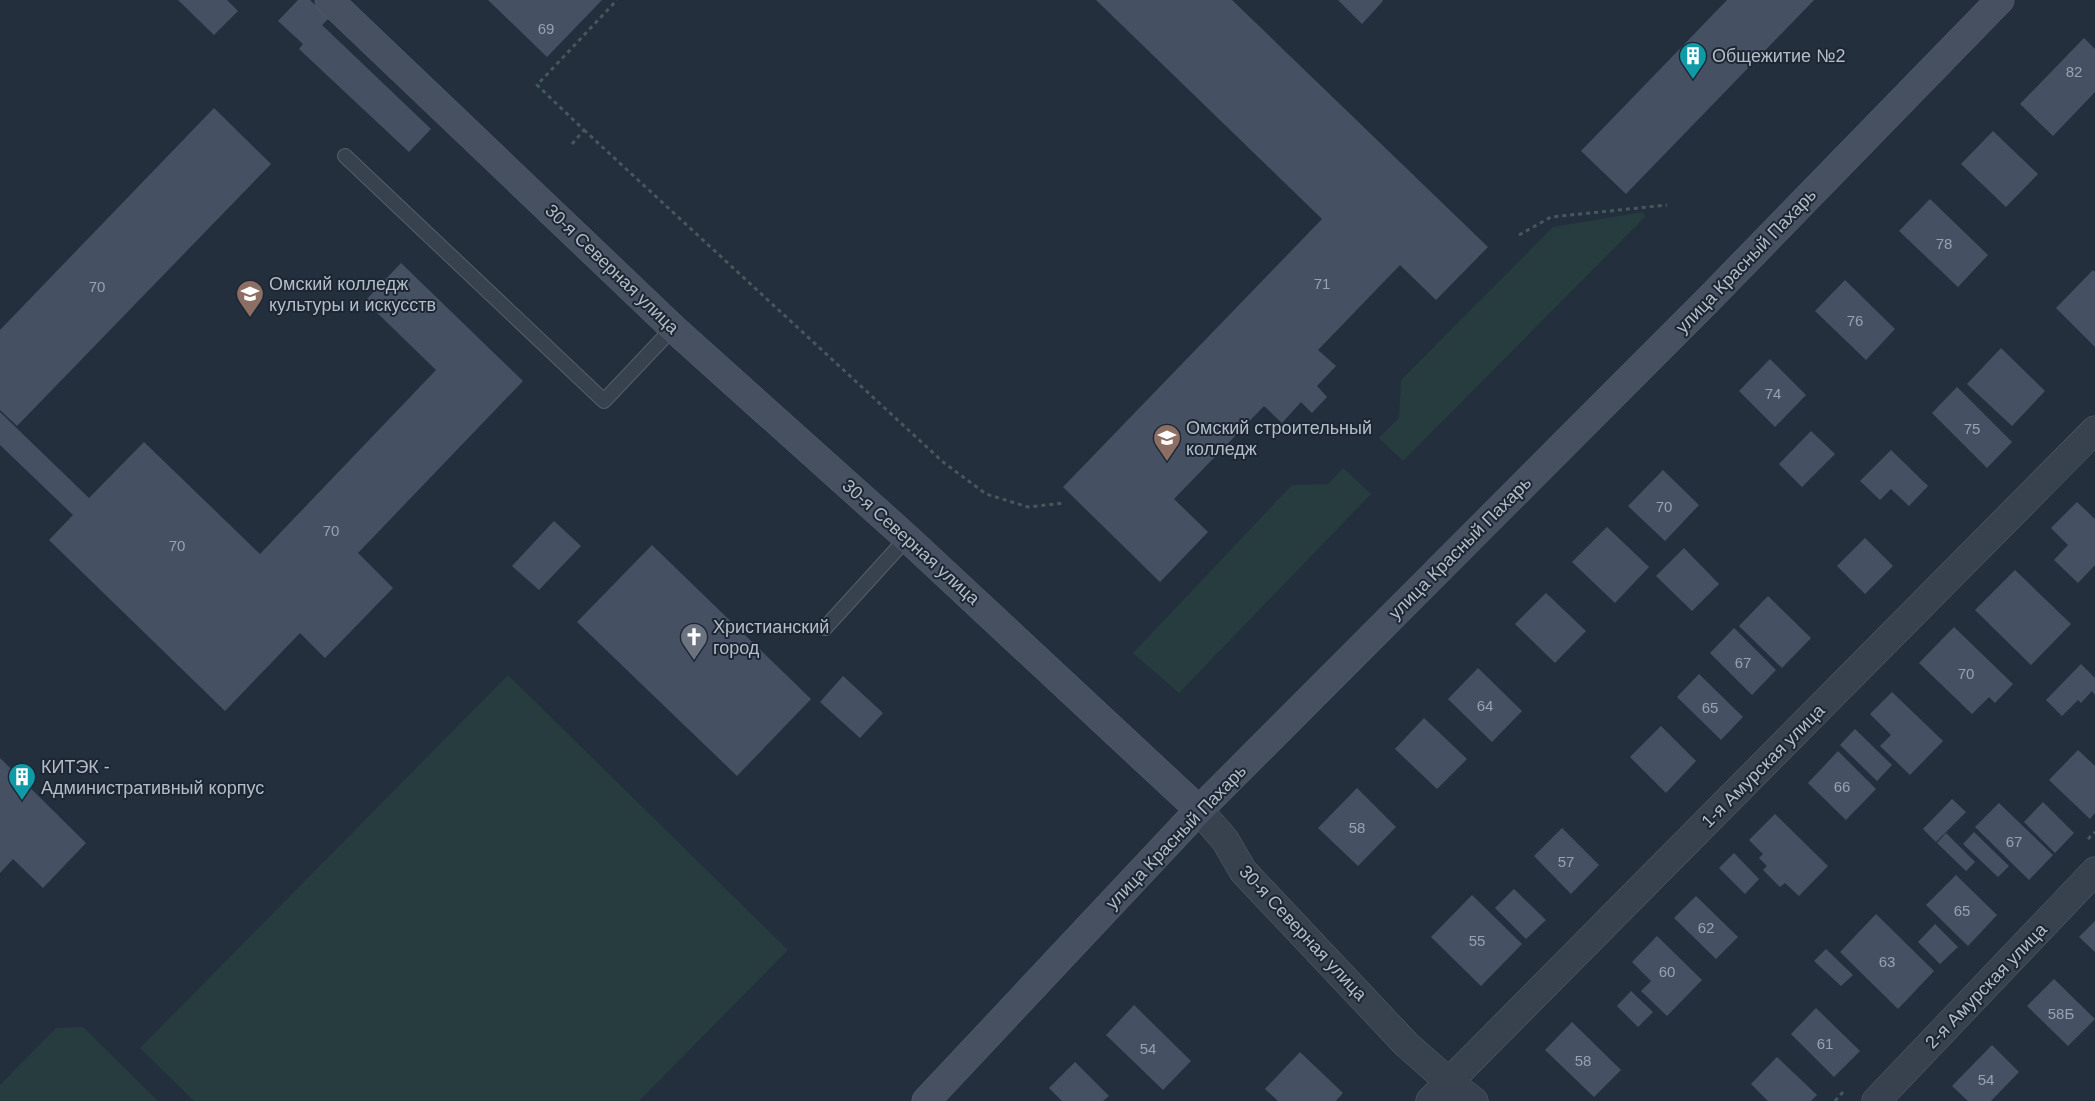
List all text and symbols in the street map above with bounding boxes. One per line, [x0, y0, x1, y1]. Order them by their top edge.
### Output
house number: 69 [538, 20, 554, 37]
building icon: Общежитие №2 [1678, 41, 1708, 80]
place label: Общежитие №2 [1712, 46, 1845, 66]
house number: 82 [2066, 63, 2082, 80]
street label: улица Красный Пахарь [1672, 185, 1820, 337]
street label: 30-я Северная улица [541, 200, 683, 338]
house number: 78 [1936, 235, 1952, 252]
place label: Омский колледж культуры и искусств [269, 274, 436, 315]
house number: 71 [1314, 275, 1330, 292]
house number: 70 [89, 278, 105, 295]
school or university icon: Омский колледж культуры и искусств [235, 279, 265, 318]
house number: 76 [1847, 312, 1863, 329]
house number: 74 [1765, 385, 1781, 402]
place label: Омский строительный колледж [1186, 418, 1372, 459]
house number: 75 [1964, 420, 1980, 437]
school or university icon: Омский строительный колледж [1152, 423, 1182, 462]
street label: улица Красный Пахарь [1385, 473, 1535, 623]
street label: 30-я Северная улица [838, 475, 984, 609]
house number: 70 [1656, 498, 1672, 515]
house number: 70 [323, 522, 339, 539]
house number: 70 [169, 537, 185, 554]
place label: Христианский город [713, 617, 829, 658]
church icon: Христианский город [679, 622, 709, 661]
house number: 67 [1735, 654, 1751, 671]
house number: 70 [1958, 665, 1974, 682]
house number: 64 [1477, 697, 1493, 714]
house number: 65 [1702, 699, 1718, 716]
street label: 1-я Амурская улица [1697, 700, 1829, 832]
place label: КИТЭК - Административный корпус [41, 757, 264, 798]
street label: улица Красный Пахарь [1102, 761, 1250, 913]
building icon: КИТЭК - Административный корпус [7, 762, 37, 801]
house number: 66 [1834, 778, 1850, 795]
house number: 58 [1349, 819, 1365, 836]
house number: 67 [2006, 833, 2022, 850]
house number: 57 [1558, 853, 1574, 870]
street label: 30-я Северная улица [1235, 861, 1371, 1005]
house number: 65 [1954, 902, 1970, 919]
house number: 62 [1698, 919, 1714, 936]
street label: 2-я Амурская улица [1921, 919, 2051, 1053]
house number: 55 [1469, 932, 1485, 949]
house number: 63 [1879, 953, 1895, 970]
house number: 60 [1659, 963, 1675, 980]
house number: 58Б [2048, 1005, 2074, 1022]
house number: 61 [1817, 1035, 1833, 1052]
house number: 54 [1140, 1040, 1156, 1057]
house number: 58 [1575, 1052, 1591, 1069]
house number: 54 [1978, 1071, 1994, 1088]

